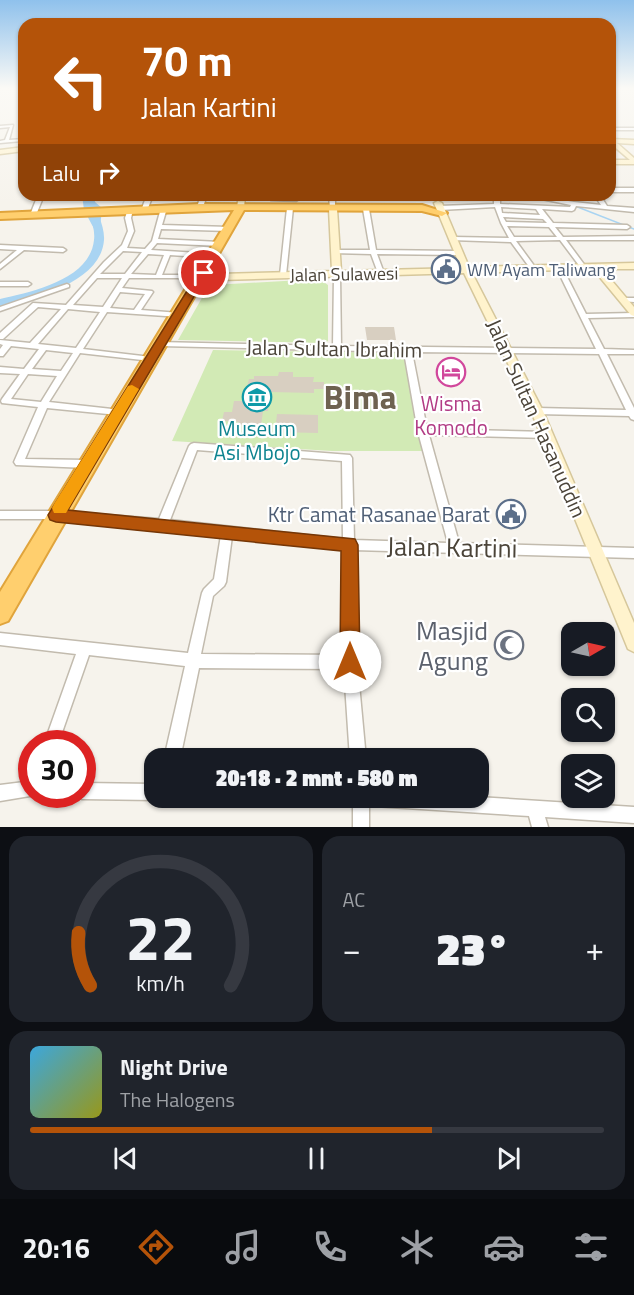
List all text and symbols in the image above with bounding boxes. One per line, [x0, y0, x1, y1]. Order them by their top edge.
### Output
text: 70 m [141, 28, 233, 92]
icon: left [42, 42, 120, 120]
text: Jalan Kartini [141, 86, 277, 127]
text: Lalu [42, 156, 80, 190]
icon: right [92, 156, 125, 189]
pin [178, 247, 229, 298]
public building icon: WM Ayam Taliwang [430, 253, 462, 285]
icon: arrive [187, 256, 220, 289]
place label: WM Ayam Taliwang [467, 256, 616, 283]
street label: Jalan Sulawesi [289, 260, 399, 288]
street label: Jalan Sultan Hasanuddin [479, 313, 595, 523]
street label: Jalan Sultan Ibrahim [245, 330, 423, 366]
hotel icon: Wisma Komodo [435, 356, 467, 388]
district label: Bima [323, 372, 397, 422]
museum icon: Museum Asi Mbojo [241, 381, 273, 413]
place label: Wisma Komodo [414, 387, 488, 443]
place label: Museum Asi Mbojo [214, 412, 300, 468]
place label: Ktr Camat Rasanae Barat [268, 498, 491, 530]
public building icon: Ktr Camat Rasanae Barat [495, 498, 527, 530]
street label: Jalan Kartini [386, 526, 518, 568]
place label: Masjid Agung [416, 611, 488, 680]
north arrow [561, 622, 615, 676]
map controls [561, 622, 615, 808]
mosque icon: Masjid Agung [493, 629, 525, 661]
position arrow [318, 630, 382, 694]
button: search [561, 688, 615, 742]
speed limit sign: 30 [18, 730, 96, 808]
button: layers [561, 754, 615, 808]
text: 20:18 · 2 mnt · 580 m [216, 761, 417, 795]
text: AC [343, 884, 365, 915]
text: 22 [126, 889, 196, 984]
text: 23° [436, 914, 510, 982]
text: − [343, 924, 361, 974]
text: + [586, 924, 604, 974]
text: km/h [136, 967, 185, 999]
text: Night Drive [120, 1050, 228, 1084]
text: The Halogens [120, 1084, 235, 1115]
icon: previous [109, 1142, 142, 1175]
icon: pause [300, 1142, 333, 1175]
icon: next [492, 1142, 525, 1175]
icon: directions [135, 1226, 177, 1268]
icon: music [222, 1226, 264, 1268]
icon: phone [309, 1226, 351, 1268]
icon: climate [396, 1226, 438, 1268]
icon: car [483, 1226, 525, 1268]
icon: filters [570, 1226, 612, 1268]
text: 20:16 [22, 1227, 90, 1268]

